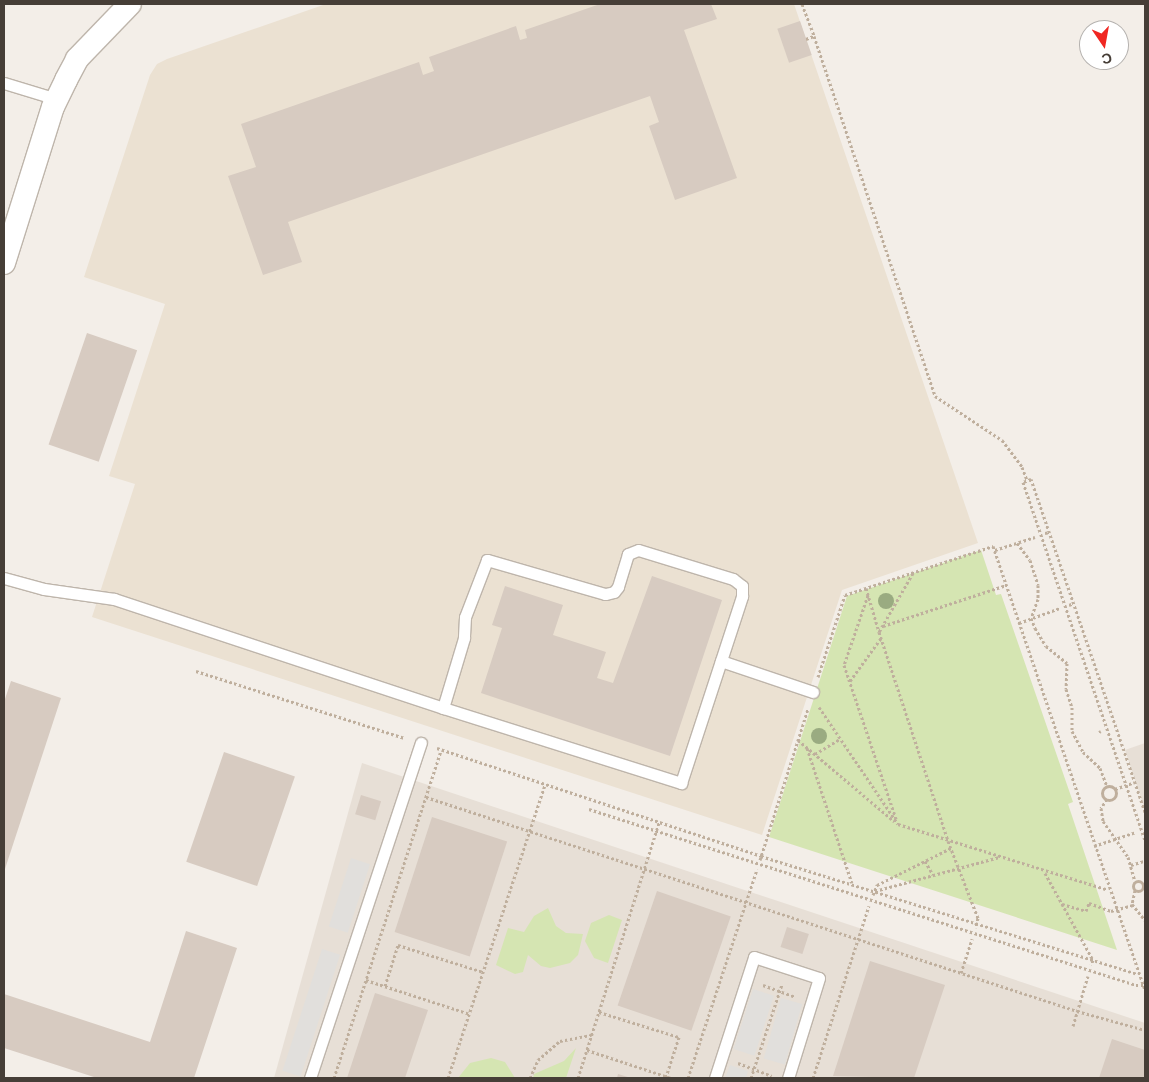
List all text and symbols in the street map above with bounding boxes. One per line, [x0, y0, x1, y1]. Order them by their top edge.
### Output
north arrow [1079, 20, 1129, 70]
text: С [1100, 49, 1114, 69]

